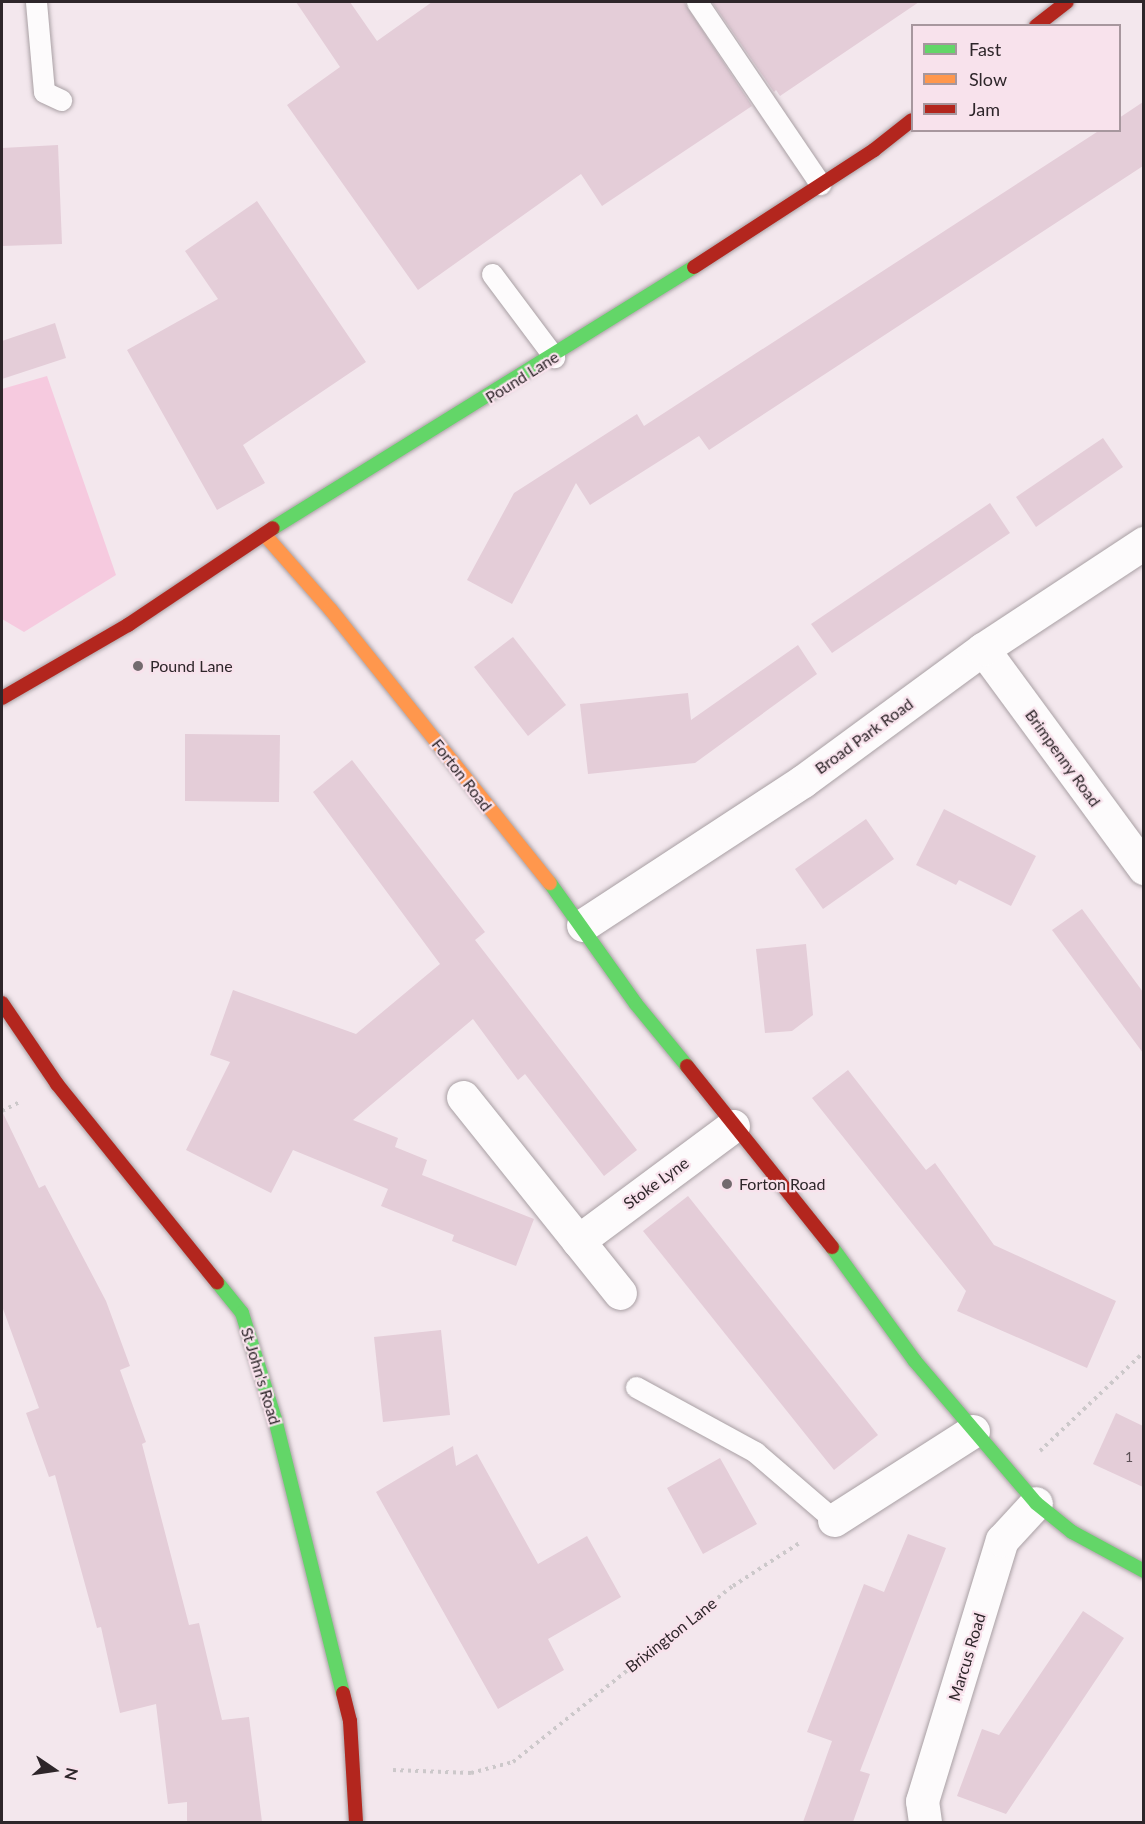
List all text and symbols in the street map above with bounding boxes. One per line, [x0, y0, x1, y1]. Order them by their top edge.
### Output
legend [911, 24, 1121, 132]
text: Fast [969, 38, 1001, 60]
text: Slow [969, 68, 1007, 90]
text: Jam [969, 98, 1000, 120]
street label: Pound Lane [482, 347, 562, 407]
place label: Pound Lane [150, 656, 233, 676]
marker: Pound Lane [131, 659, 145, 673]
street label: Broad Park Road [811, 694, 917, 778]
street label: Brimpenny Road [1021, 705, 1105, 811]
street label: Forton Road [428, 735, 496, 815]
street label: Stoke Lyne [620, 1153, 692, 1213]
place label: Forton Road [739, 1174, 826, 1194]
marker: Forton Road [720, 1177, 734, 1191]
street label: St John's Road [237, 1325, 285, 1427]
house number: 1 [1125, 1449, 1133, 1465]
street label: Brixington Lane [622, 1594, 720, 1676]
street label: Marcus Road [944, 1611, 990, 1703]
north arrow [24, 1740, 84, 1800]
text: N [61, 1766, 83, 1782]

